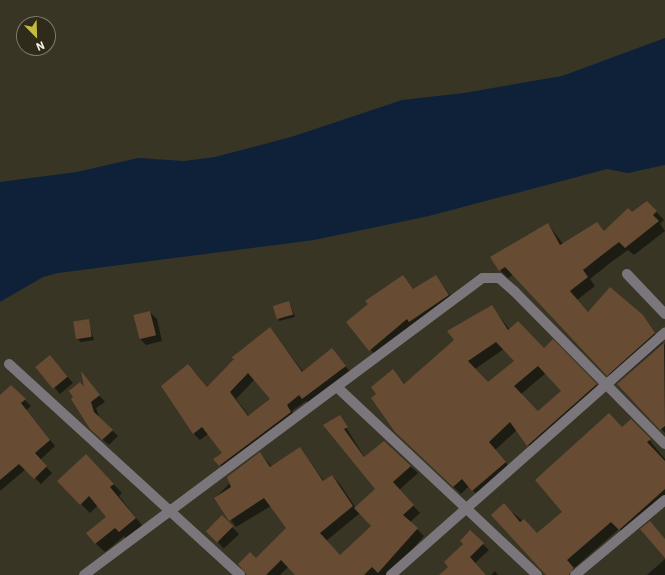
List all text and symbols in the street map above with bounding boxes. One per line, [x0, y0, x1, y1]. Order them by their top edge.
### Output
north arrow [16, 16, 56, 56]
text: N [34, 38, 47, 54]

